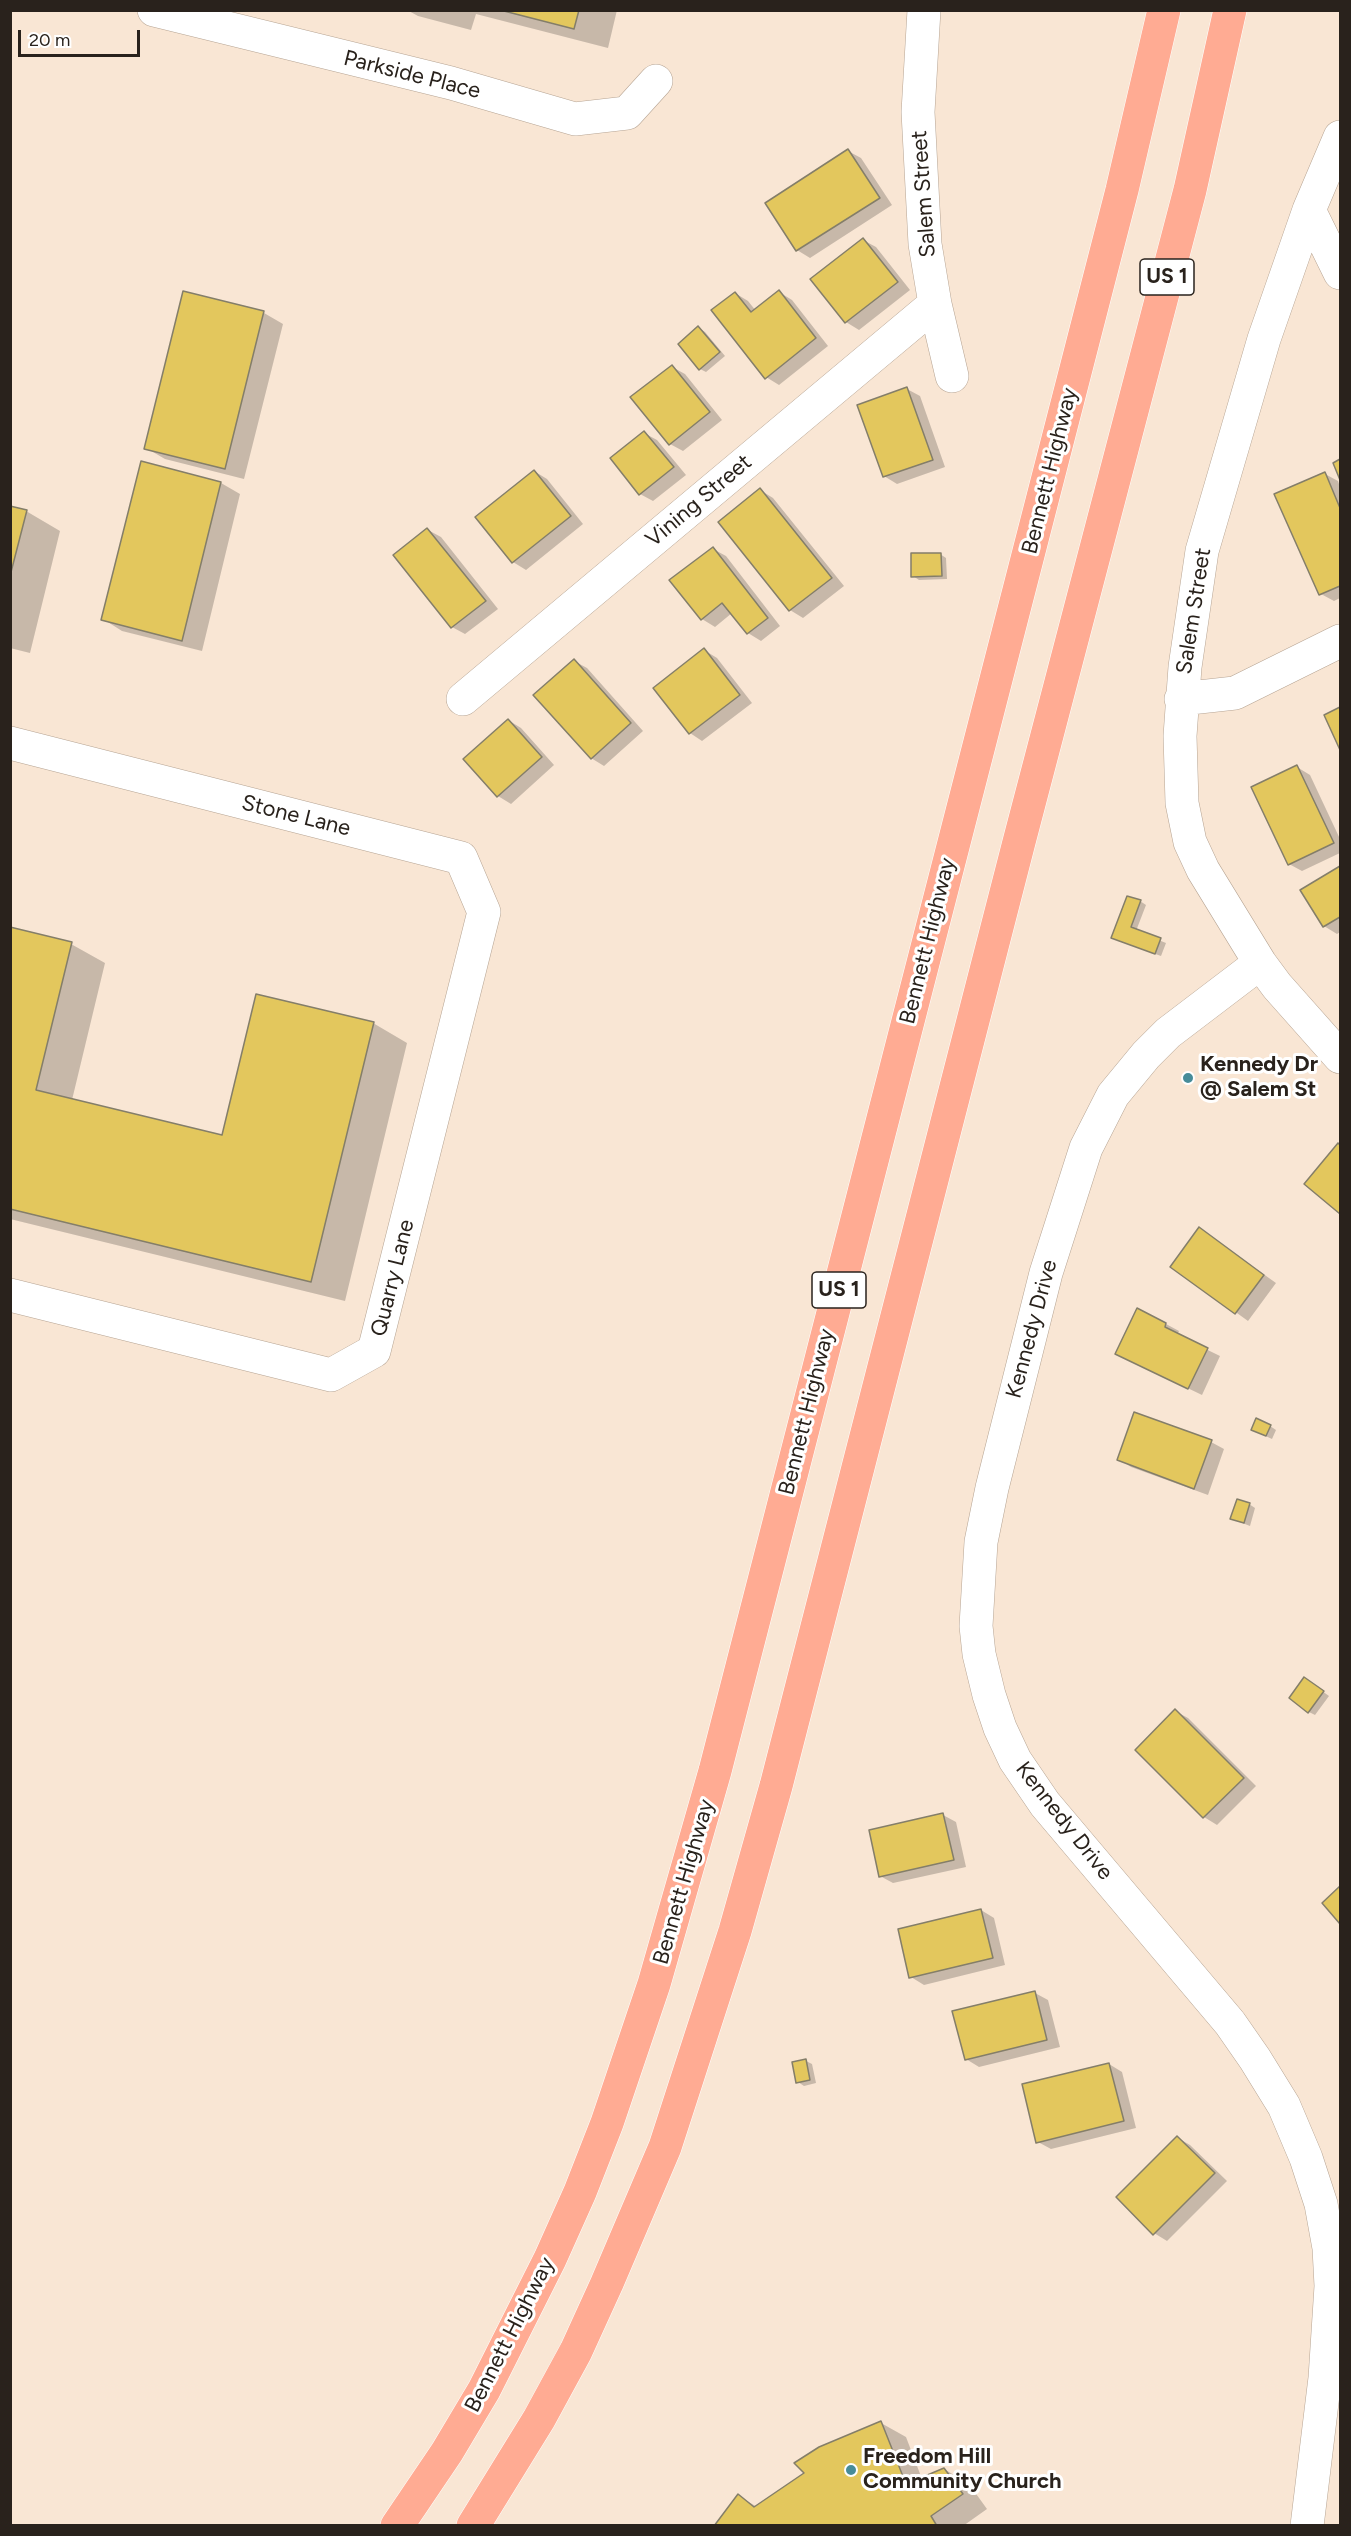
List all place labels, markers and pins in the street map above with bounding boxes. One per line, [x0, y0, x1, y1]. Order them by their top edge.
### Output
place label: Kennedy Dr @ Salem St [1200, 1052, 1318, 1104]
marker: Kennedy Dr @ Salem St [1181, 1071, 1195, 1085]
place label: Freedom Hill Community Church [863, 2444, 1061, 2496]
marker: Freedom Hill Community Church [844, 2463, 858, 2477]

